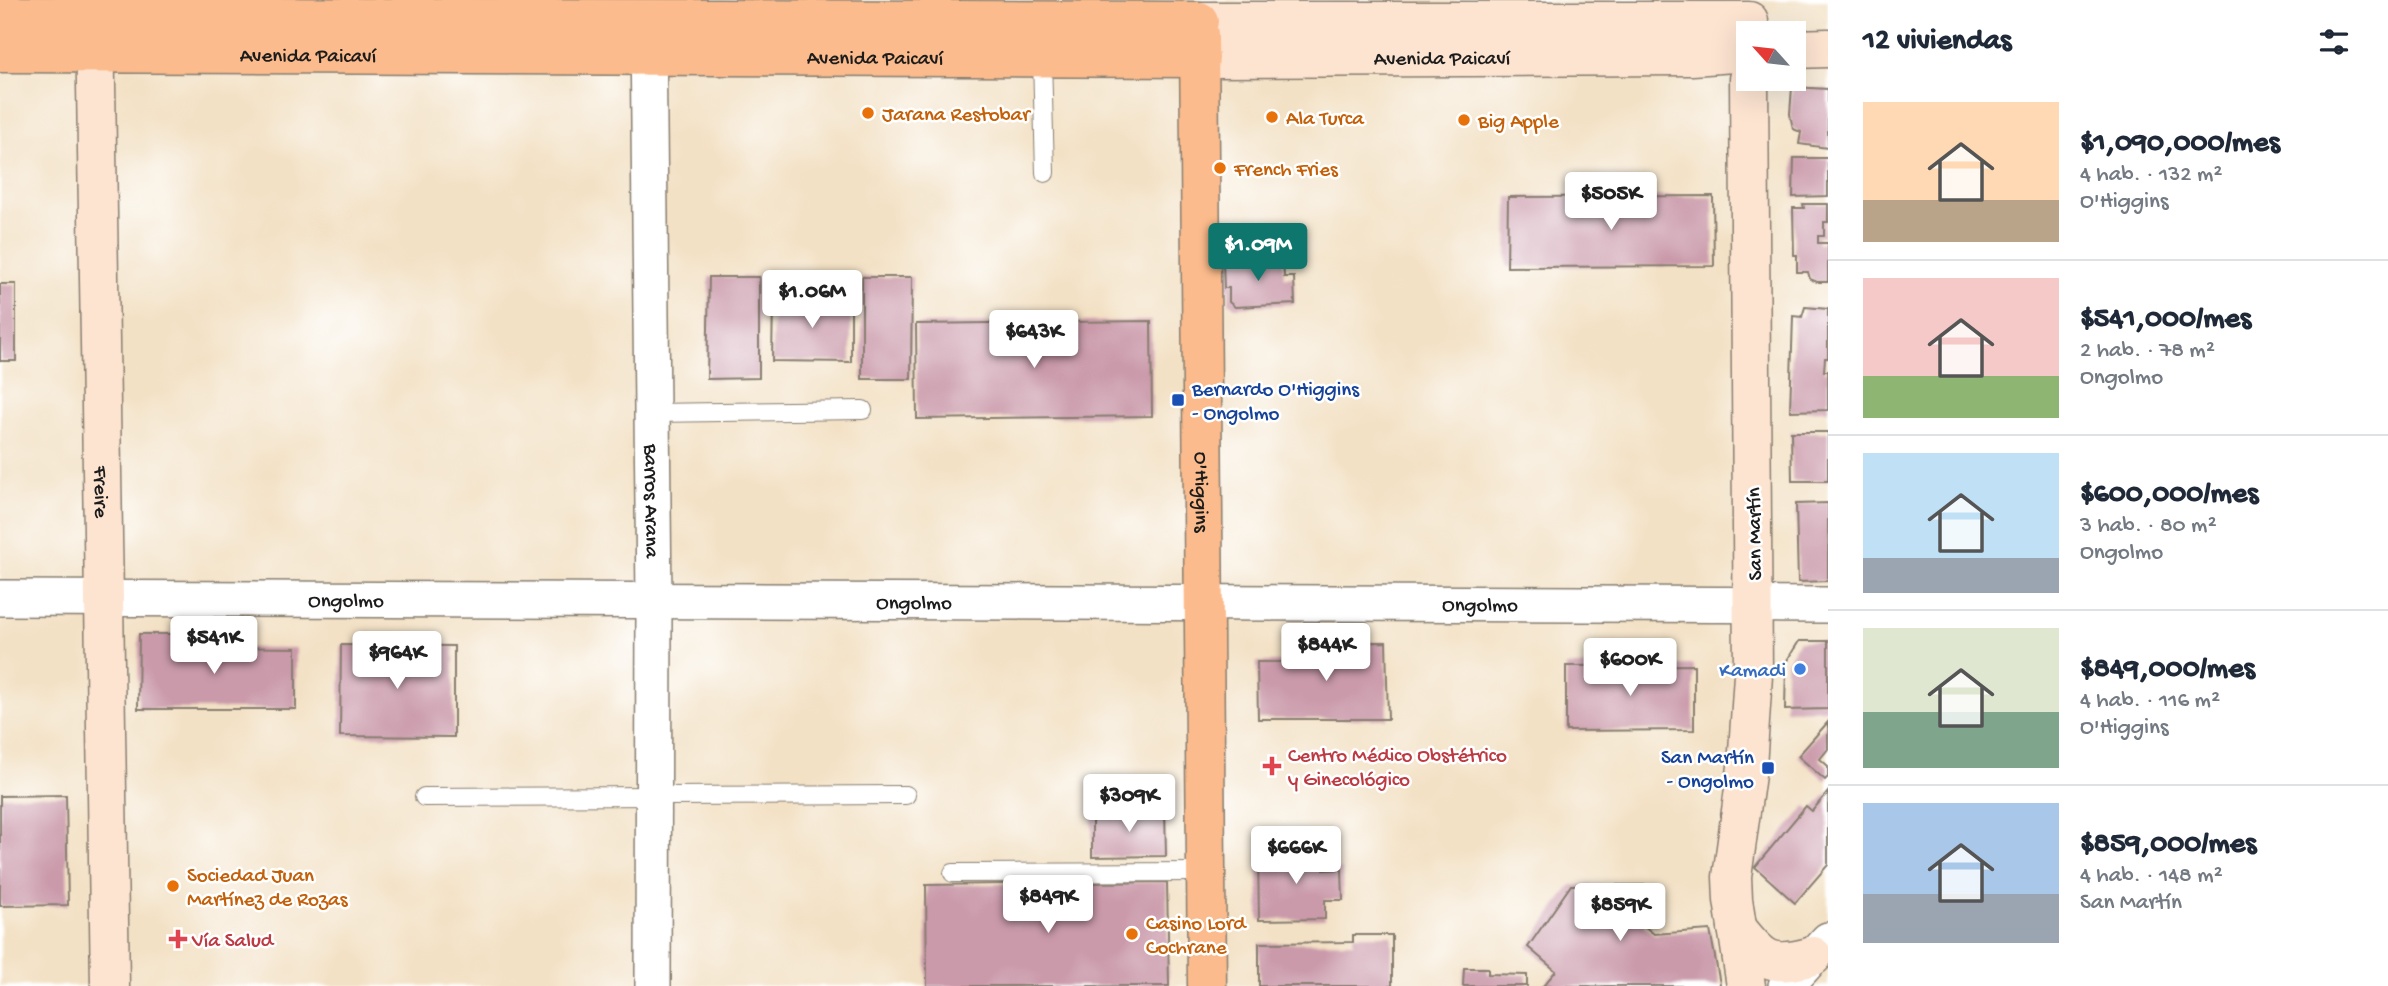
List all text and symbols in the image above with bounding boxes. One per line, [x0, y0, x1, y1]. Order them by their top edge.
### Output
north arrow [1736, 21, 1806, 91]
map controls [1736, 21, 1806, 91]
icon: filters [2315, 23, 2353, 61]
text: 12 viviendas [1863, 25, 2011, 60]
street label: Avenida Paicaví [240, 45, 377, 71]
street label: Avenida Paicaví [807, 47, 944, 73]
street label: Avenida Paicaví [1374, 48, 1511, 73]
place label: Jarana Restobar [882, 104, 1031, 129]
marker: Jarana Restobar [860, 105, 876, 121]
place label: Ala Turca [1286, 108, 1365, 133]
marker: Ala Turca [1264, 109, 1280, 125]
place label: Big Apple [1477, 111, 1560, 136]
marker: Big Apple [1456, 112, 1472, 128]
text: $1,090,000/mes [2080, 127, 2280, 162]
icon: home [1919, 130, 2003, 214]
place label: French Fries [1233, 159, 1339, 184]
marker: French Fries [1212, 160, 1228, 176]
text: 4 hab. · 132 m² [2080, 162, 2222, 189]
pin: $505K [1562, 173, 1660, 232]
text: $505K [1581, 181, 1641, 208]
text: O'Higgins [2080, 189, 2168, 216]
pin: $1.09M [1201, 224, 1315, 283]
text: $1.09M [1224, 232, 1292, 259]
pin: $1.06M [755, 270, 869, 330]
text: $1.06M [778, 279, 846, 306]
text: $541,000/mes [2080, 303, 2251, 338]
icon: home [1919, 306, 2003, 390]
pin: $643K [985, 310, 1083, 370]
text: $643K [1005, 319, 1063, 346]
text: 2 hab. · 78 m² [2080, 338, 2215, 365]
text: Ongolmo [2080, 365, 2163, 392]
place label: Bernardo O'Higgins - Ongolmo [1191, 379, 1360, 428]
marker: Bernardo O'Higgins - Ongolmo [1170, 392, 1186, 408]
street label: Barros Arana [636, 443, 663, 560]
street label: O'Higgins [1187, 452, 1212, 534]
street label: Freire [86, 465, 112, 519]
text: $600,000/mes [2080, 478, 2258, 513]
icon: home [1919, 481, 2003, 565]
street label: San Martín [1743, 487, 1770, 581]
text: 3 hab. · 80 m² [2080, 513, 2217, 540]
text: Ongolmo [2080, 540, 2163, 567]
street label: Ongolmo [308, 590, 384, 615]
street label: Ongolmo [876, 592, 952, 618]
street label: Ongolmo [1442, 595, 1518, 620]
pin: $541K [165, 616, 263, 676]
pin: $844K [1277, 624, 1375, 683]
text: $541K [186, 625, 242, 652]
pin: $964K [348, 632, 446, 691]
text: $844K [1297, 632, 1355, 659]
pin: $600K [1581, 638, 1679, 698]
text: $964K [368, 640, 426, 667]
text: $600K [1600, 647, 1660, 674]
text: $849,000/mes [2080, 653, 2255, 688]
icon: home [1919, 656, 2003, 740]
place label: Kamadi [1719, 660, 1786, 685]
marker: Kamadi [1792, 661, 1808, 677]
text: 4 hab. · 116 m² [2080, 688, 2220, 715]
text: O'Higgins [2080, 715, 2168, 742]
place label: Centro Médico Obstétrico y Ginecológico [1288, 745, 1507, 794]
place label: San Martín - Ongolmo [1661, 747, 1754, 796]
marker: Centro Médico Obstétrico y Ginecológico [1262, 756, 1282, 776]
marker: San Martín - Ongolmo [1760, 760, 1776, 776]
pin: $309K [1080, 774, 1178, 834]
text: $309K [1099, 783, 1159, 810]
pin: $666K [1247, 826, 1345, 886]
text: $859,000/mes [2080, 828, 2256, 863]
icon: home [1919, 831, 2003, 915]
text: $666K [1267, 835, 1325, 862]
text: 4 hab. · 148 m² [2080, 863, 2223, 890]
place label: Sociedad Juan Martínez de Rozas [187, 865, 349, 914]
pin: $849K [999, 876, 1097, 935]
marker: Sociedad Juan Martínez de Rozas [165, 878, 181, 894]
text: $849K [1019, 884, 1077, 911]
pin: $859K [1571, 884, 1669, 943]
text: San Martín [2080, 890, 2182, 917]
text: $859K [1590, 892, 1650, 919]
place label: Casino Lord Cochrane [1146, 913, 1247, 962]
marker: Casino Lord Cochrane [1124, 926, 1140, 942]
place label: Vía Salud [191, 930, 275, 955]
marker: Vía Salud [170, 931, 186, 947]

